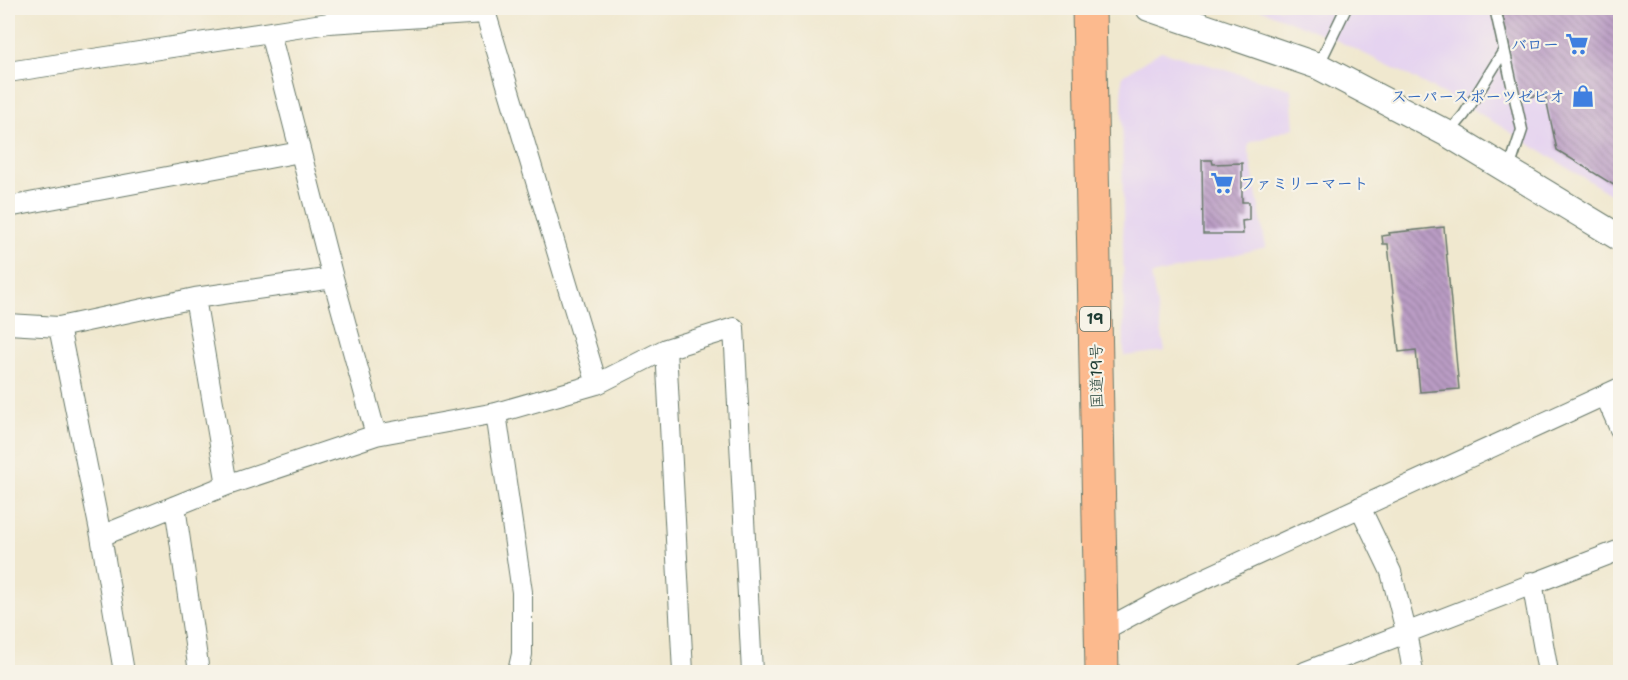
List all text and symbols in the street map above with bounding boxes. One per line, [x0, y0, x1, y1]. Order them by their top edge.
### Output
supermarket icon: バロー [1564, 31, 1590, 57]
place label: バロー [1511, 34, 1559, 55]
shop icon: スーパースポーツゼビオ [1570, 83, 1596, 109]
place label: スーパースポーツゼビオ [1391, 86, 1565, 107]
supermarket icon: ファミリーマート [1209, 170, 1235, 196]
place label: ファミリーマート [1240, 173, 1369, 194]
road number: 19 [1080, 307, 1110, 331]
street label: 国道19号 [1085, 343, 1108, 409]

